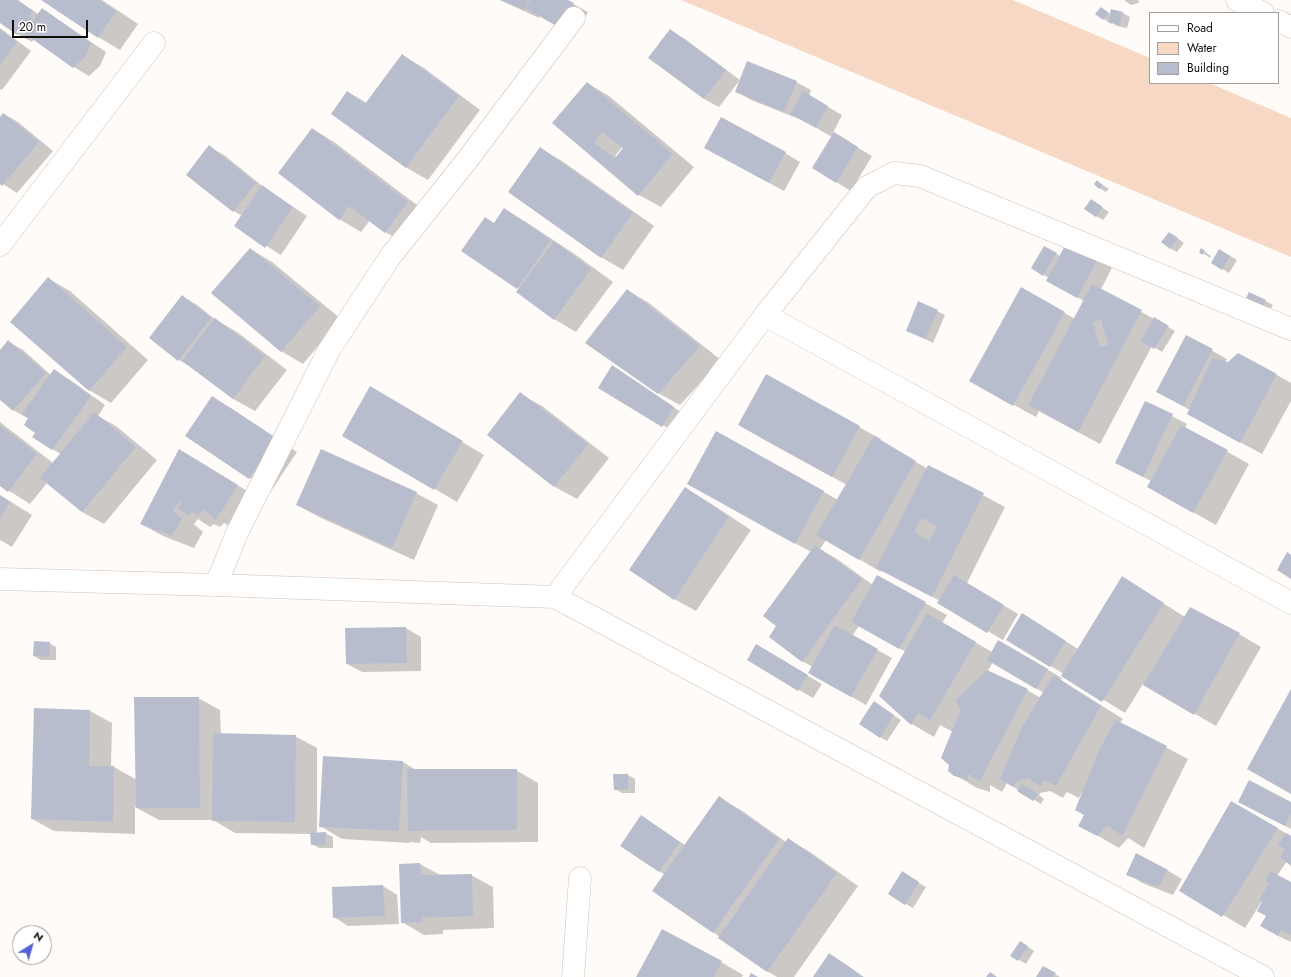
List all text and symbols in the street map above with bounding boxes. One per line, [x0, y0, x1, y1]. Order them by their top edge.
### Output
scale bar [14, 12, 90, 38]
legend [1149, 12, 1279, 84]
text: 20 m [19, 18, 46, 36]
text: Road [1187, 19, 1213, 37]
text: Water [1187, 39, 1217, 57]
text: Building [1187, 59, 1229, 77]
north arrow [12, 925, 52, 965]
text: N [30, 927, 47, 945]

